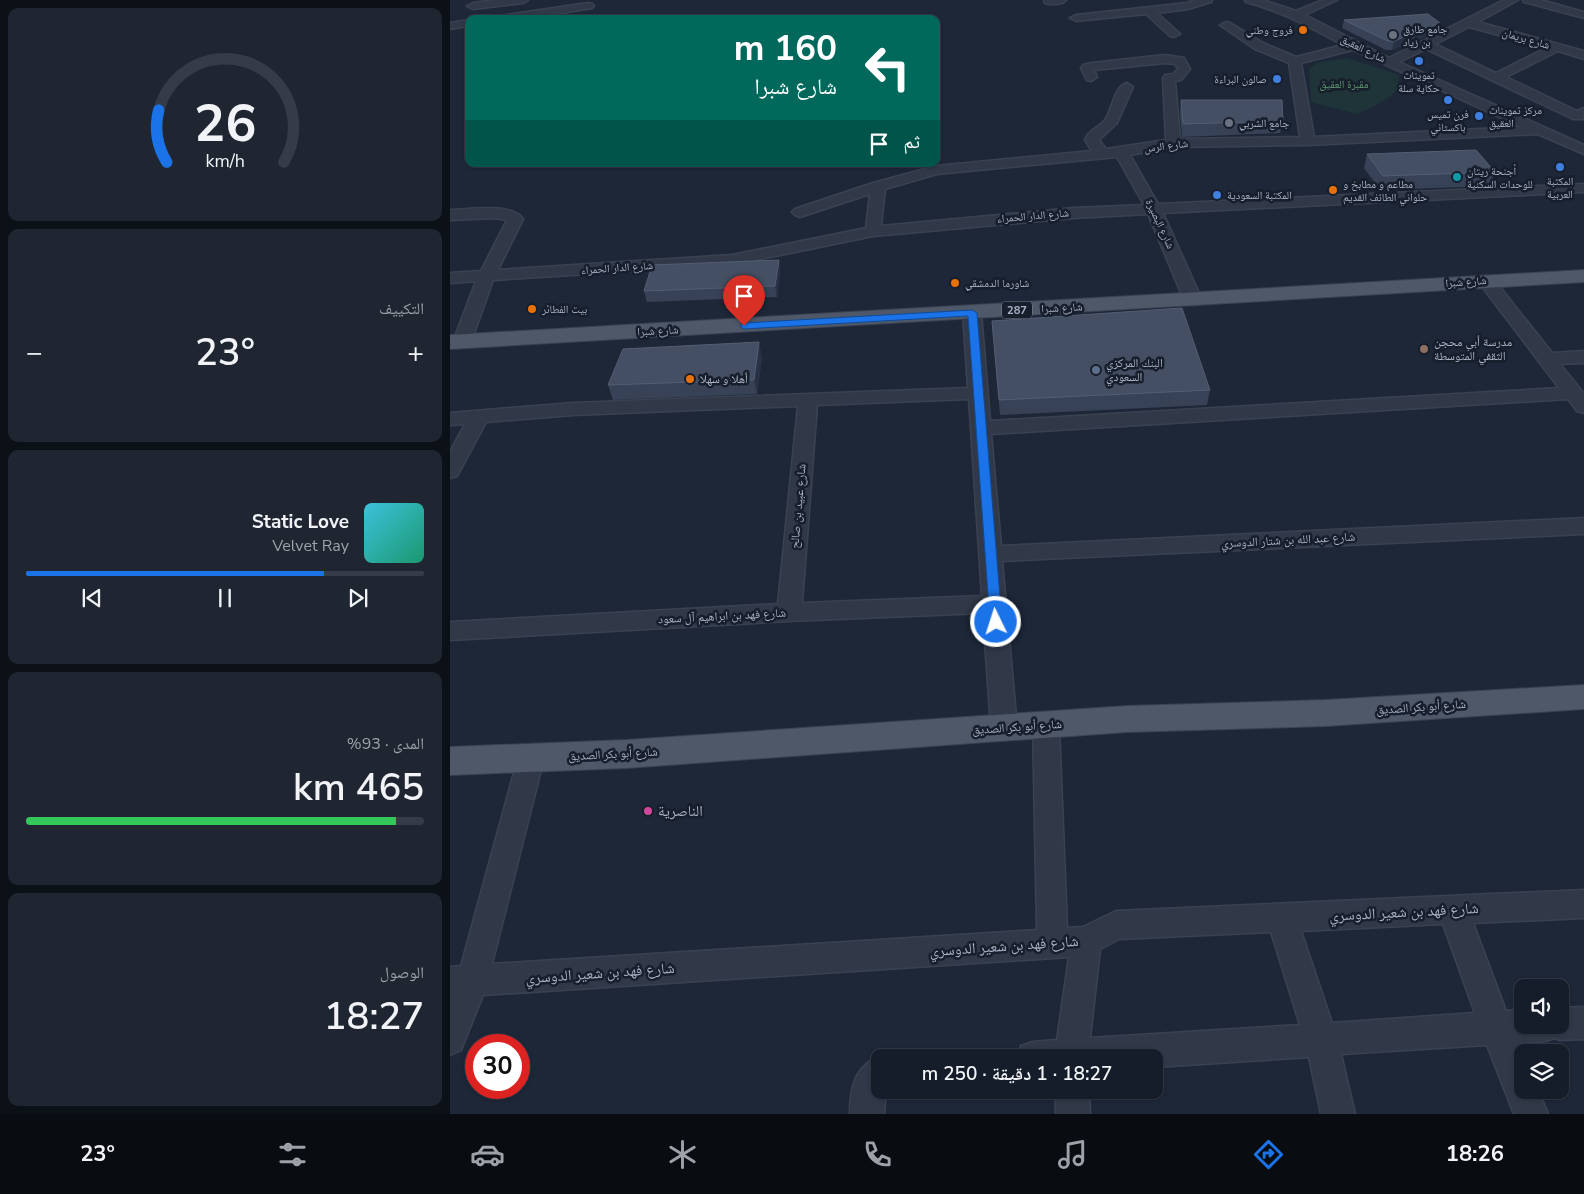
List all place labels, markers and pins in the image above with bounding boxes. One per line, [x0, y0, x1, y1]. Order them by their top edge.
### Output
place label: جامع طارق بن زياد [1403, 22, 1447, 50]
place label: فروج وطني [1246, 23, 1293, 38]
marker: فروج وطني [1297, 24, 1309, 36]
marker: جامع طارق بن زياد [1387, 29, 1399, 41]
marker: تموينات حكاية سلة [1413, 55, 1425, 67]
place label: تموينات حكاية سلة [1398, 68, 1440, 96]
place label: صالون البراءة [1214, 72, 1267, 87]
marker: صالون البراءة [1271, 73, 1283, 85]
marker: فرن تميس باكستاني [1442, 94, 1454, 106]
place label: مركز تموينات العقيق [1489, 103, 1542, 131]
place label: فرن تميس باكستاني [1427, 107, 1469, 135]
marker: مركز تموينات العقيق [1473, 110, 1485, 122]
place label: جامع الشربي [1239, 116, 1289, 131]
marker: جامع الشربي [1223, 117, 1235, 129]
marker: المكتبة العربية [1554, 161, 1566, 173]
place label: أجنحة ريتان للوحدات السكنية [1467, 164, 1533, 192]
marker: أجنحة ريتان للوحدات السكنية [1451, 171, 1463, 183]
place label: المكتبة العربية [1547, 174, 1573, 202]
place label: مطاعم و مطابخ و حلواني الطائف القديم [1343, 177, 1427, 205]
marker: مطاعم و مطابخ و حلواني الطائف القديم [1327, 184, 1339, 196]
place label: المكتبة السعودية [1227, 188, 1292, 203]
marker: المكتبة السعودية [1211, 189, 1223, 201]
pin [723, 275, 765, 326]
place label: شاورما الدمشقي [965, 276, 1029, 291]
marker: شاورما الدمشقي [949, 277, 961, 289]
place label: بيت الفطائر [541, 302, 587, 317]
marker: بيت الفطائر [526, 303, 538, 315]
place label: مدرسة أبي محجن الثقفي المتوسطة [1434, 334, 1512, 366]
marker: مدرسة أبي محجن الثقفي المتوسطة [1418, 343, 1430, 355]
place label: البنك المركزي السعودي [1106, 355, 1163, 387]
marker: البنك المركزي السعودي [1090, 364, 1102, 376]
place label: أهلا و سهلا [700, 371, 748, 387]
marker: أهلا و سهلا [684, 373, 696, 385]
place label: الناصرية [658, 801, 703, 821]
marker: الناصرية [642, 805, 654, 817]

